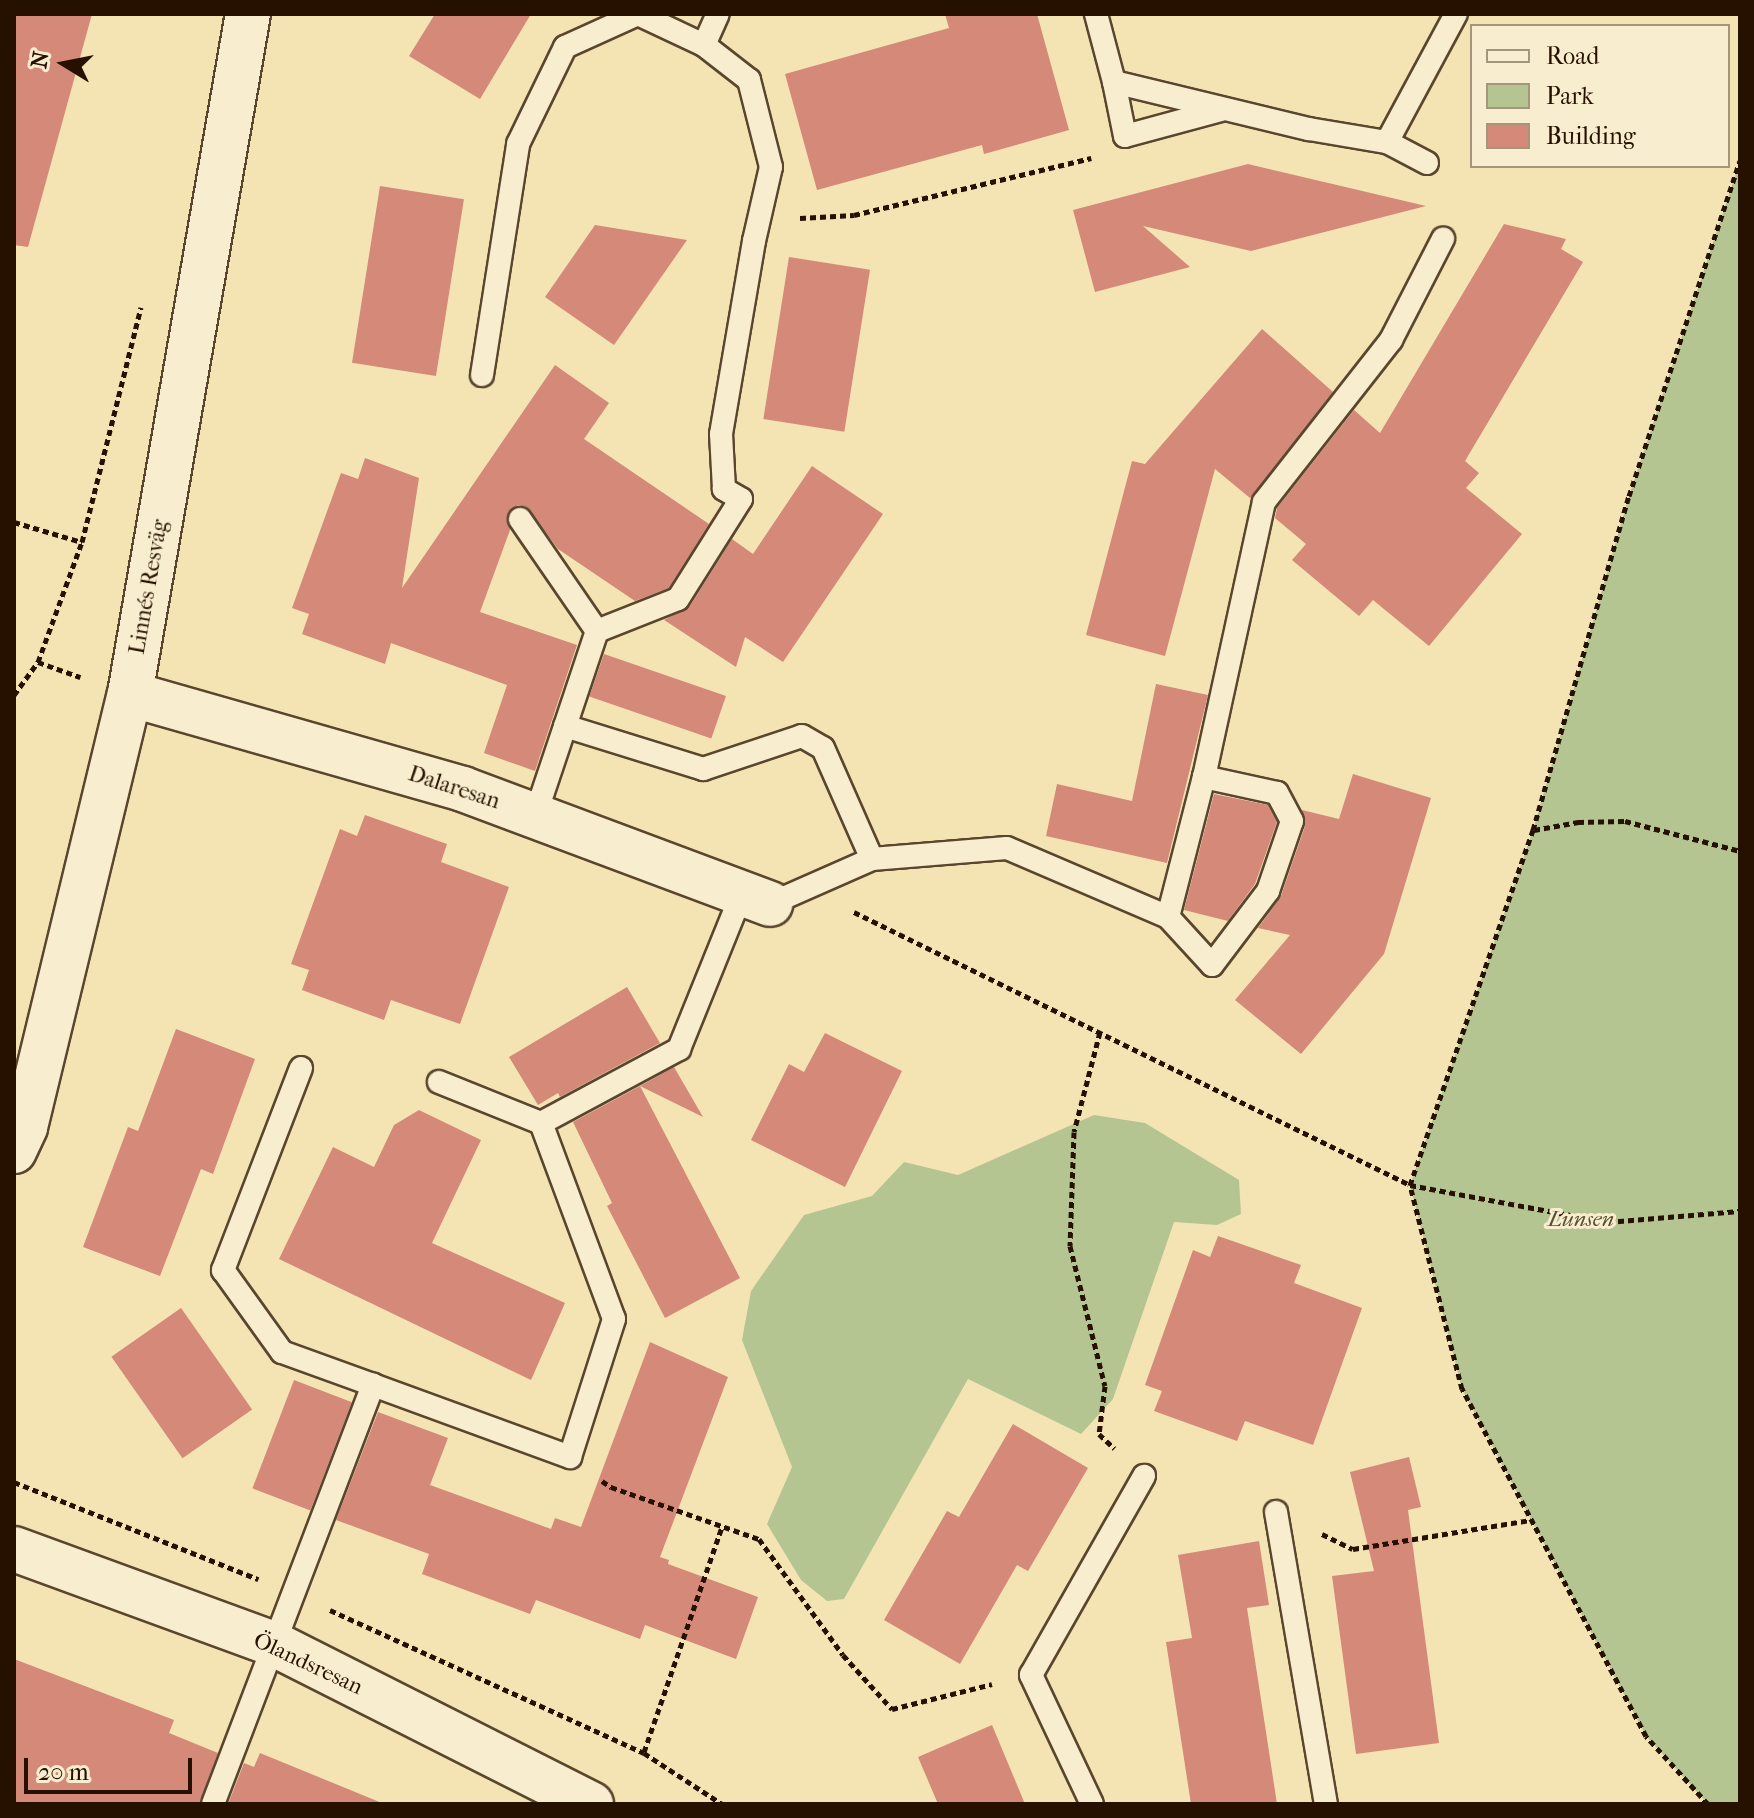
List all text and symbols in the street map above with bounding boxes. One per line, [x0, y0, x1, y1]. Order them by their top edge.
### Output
north arrow [24, 24, 104, 104]
legend [1470, 24, 1730, 168]
text: Road [1546, 42, 1599, 70]
text: N [26, 49, 55, 70]
text: Park [1546, 82, 1594, 110]
text: Building [1546, 122, 1636, 150]
street label: Linnés Resväg [124, 518, 174, 656]
street label: Dalaresan [405, 761, 503, 815]
park label: Lunsen [1548, 1207, 1614, 1233]
street label: Ölandsresan [249, 1627, 367, 1701]
scale bar [28, 1742, 196, 1792]
text: 20 m [38, 1758, 89, 1786]

